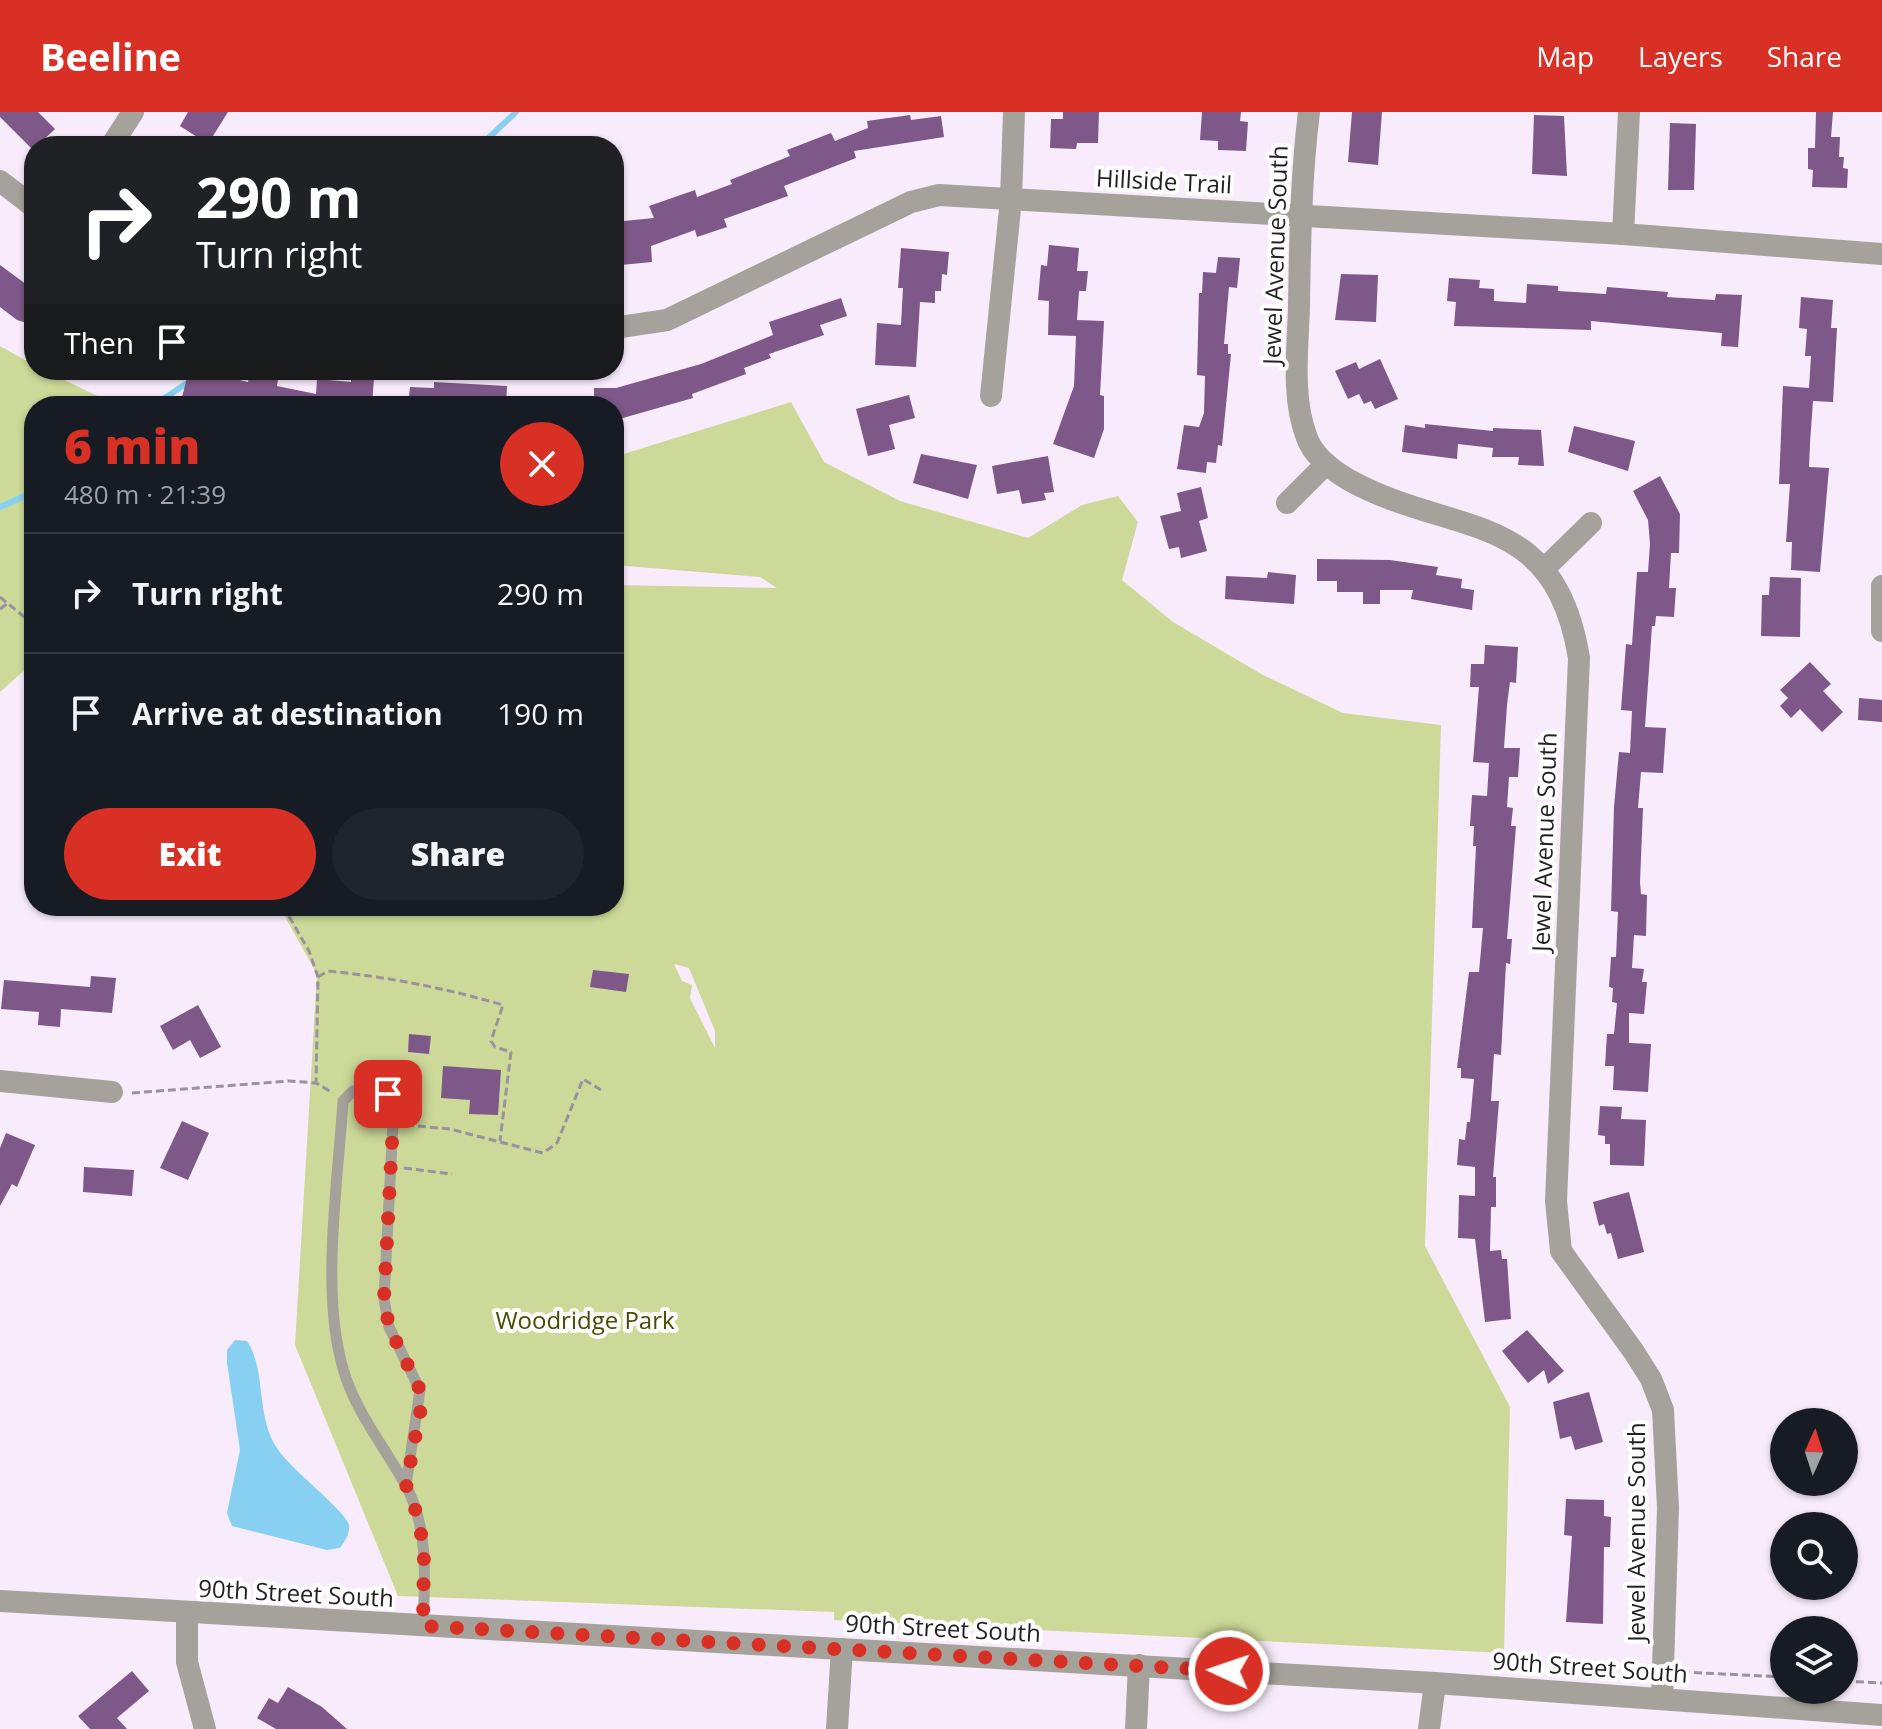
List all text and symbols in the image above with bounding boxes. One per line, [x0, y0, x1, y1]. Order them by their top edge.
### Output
text: Beeline [40, 30, 181, 82]
text: Map [1536, 37, 1594, 75]
text: Layers [1638, 37, 1723, 75]
text: Share [1767, 37, 1842, 75]
street label: Jewel Avenue South [1254, 145, 1295, 367]
text: 290 m [196, 158, 362, 234]
street label: Hillside Trail [1095, 160, 1233, 201]
icon: right [64, 168, 168, 272]
text: Turn right [196, 230, 362, 279]
icon: arrive [150, 320, 194, 364]
text: Then [64, 322, 134, 363]
text: 6 min [64, 413, 200, 478]
button: close [500, 422, 584, 506]
text: 480 m · 21:39 [64, 476, 226, 512]
icon: right [64, 571, 108, 615]
text: Turn right [132, 573, 283, 614]
text: 290 m [497, 573, 584, 614]
icon: arrive [64, 691, 108, 735]
text: Arrive at destination [132, 693, 443, 734]
text: 190 m [497, 693, 584, 734]
street label: Jewel Avenue South [1523, 732, 1564, 954]
button: Exit [64, 808, 316, 900]
button: Share [332, 808, 584, 900]
pin [354, 1060, 422, 1128]
icon: arrive [366, 1072, 410, 1116]
park label: Woodridge Park [495, 1303, 675, 1336]
north arrow [1770, 1408, 1858, 1496]
map controls [1770, 1408, 1858, 1704]
street label: Jewel Avenue South [1619, 1422, 1652, 1644]
button: search [1770, 1512, 1858, 1600]
street label: 90th Street South [197, 1571, 395, 1614]
street label: 90th Street South [844, 1606, 1042, 1649]
button: layers [1770, 1616, 1858, 1704]
position arrow [1187, 1629, 1271, 1713]
street label: 90th Street South [1491, 1643, 1689, 1690]

